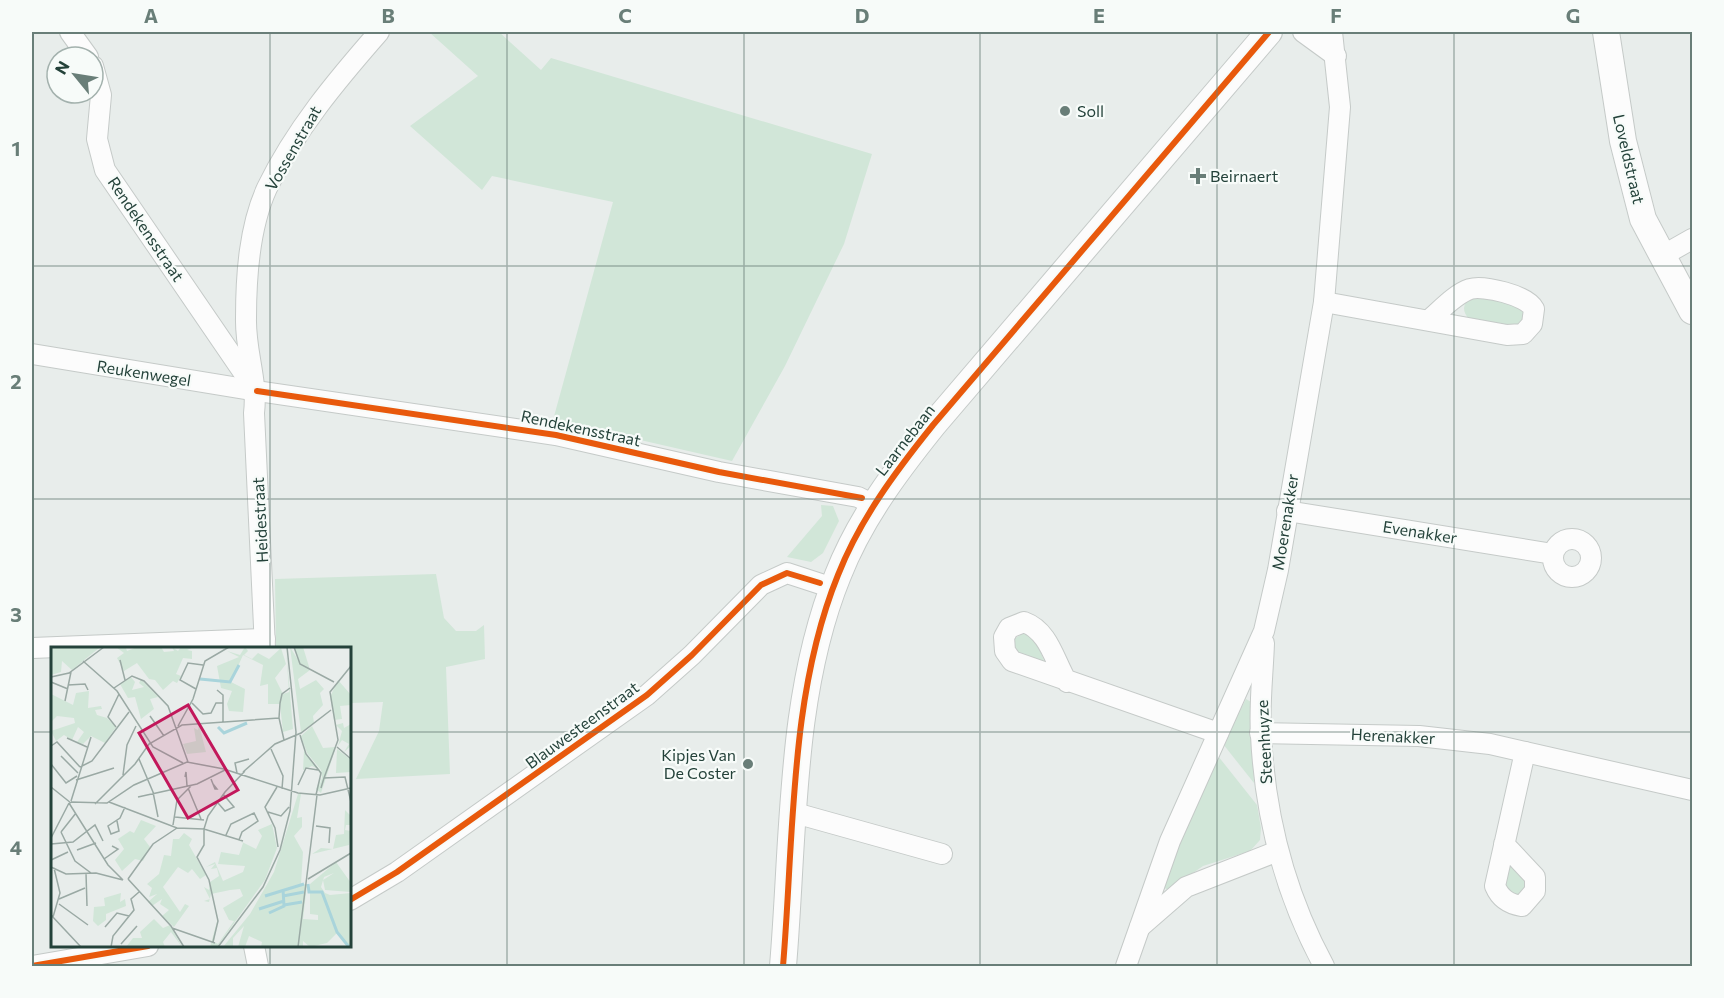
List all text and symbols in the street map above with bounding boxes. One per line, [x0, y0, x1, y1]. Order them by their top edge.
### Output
text: A [144, 3, 158, 27]
text: B [381, 3, 395, 27]
text: C [618, 3, 632, 27]
text: D [855, 3, 869, 27]
text: E [1093, 3, 1105, 27]
text: F [1330, 3, 1342, 27]
text: G [1566, 3, 1580, 27]
north arrow [45, 45, 105, 105]
text: N [50, 57, 73, 77]
place label: Soll [1077, 101, 1104, 120]
street label: Vossenstraat [261, 102, 325, 194]
marker: Soll [1058, 104, 1072, 118]
street label: Loveldstraat [1610, 112, 1649, 206]
text: 1 [11, 136, 21, 160]
place label: Beirnaert [1210, 166, 1279, 185]
marker: Beirnaert [1191, 169, 1205, 183]
street label: Rendekensstraat [104, 173, 189, 285]
street label: Reukenwegel [96, 356, 193, 389]
text: 2 [10, 369, 22, 393]
street label: Laarnebaan [871, 400, 938, 479]
street label: Rendekensstraat [519, 406, 643, 450]
street label: Moerenakker [1268, 472, 1302, 571]
street label: Heidestraat [248, 476, 271, 563]
street label: Evenakker [1382, 516, 1459, 547]
text: 3 [10, 602, 22, 626]
inset map [51, 647, 351, 947]
street label: Blauwesteenstraat [521, 677, 643, 772]
street label: Steenhuyze [1252, 699, 1275, 785]
street label: Herenakker [1350, 724, 1436, 747]
place label: Kipjes Van De Coster [661, 745, 737, 782]
marker: Kipjes Van De Coster [741, 757, 755, 771]
text: 4 [10, 835, 22, 859]

